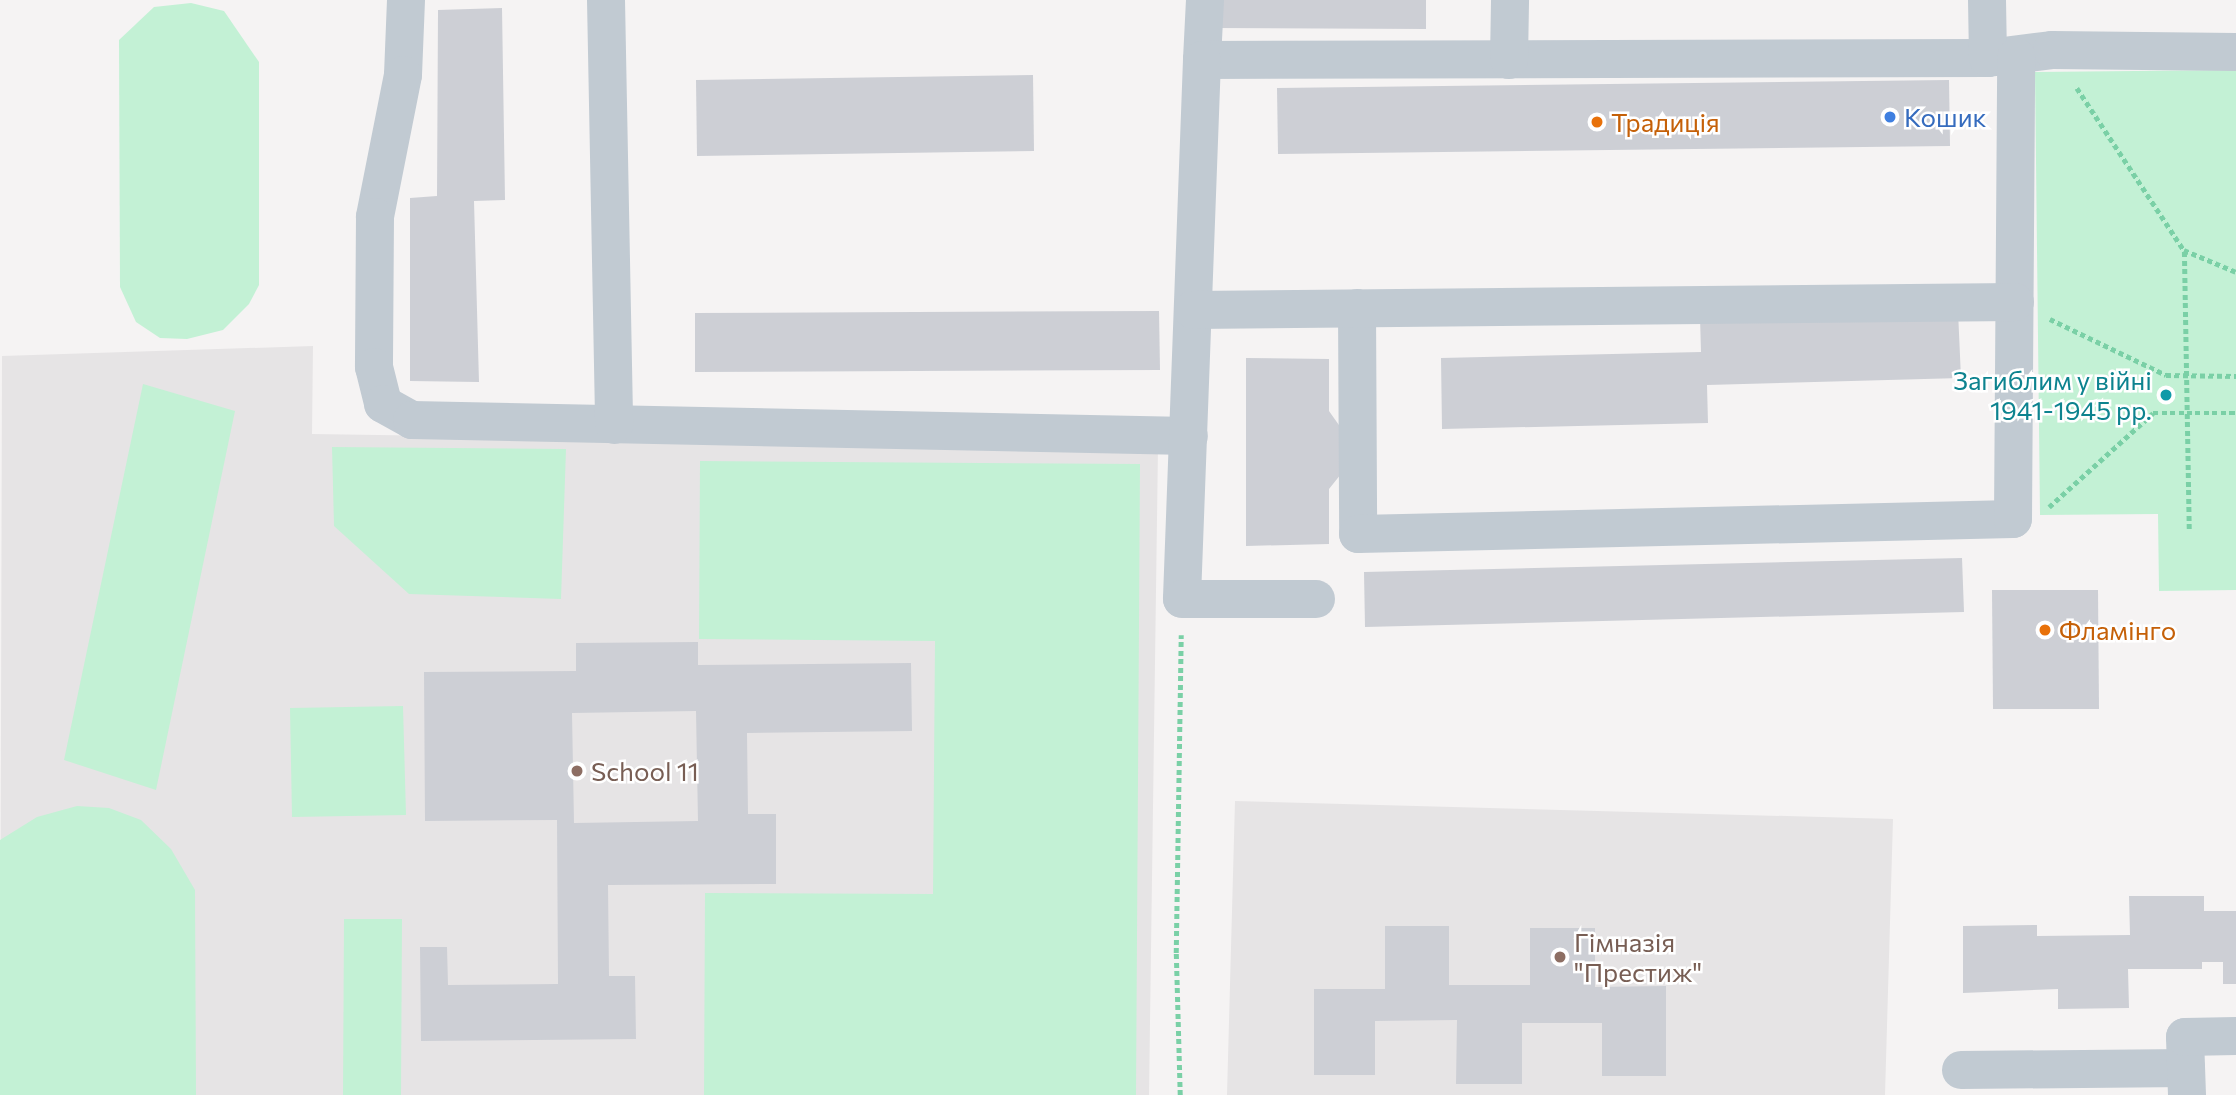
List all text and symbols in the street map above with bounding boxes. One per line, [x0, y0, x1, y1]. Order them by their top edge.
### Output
place label: Кошик [1904, 101, 1986, 133]
place label: Традиція [1611, 106, 1720, 138]
marker: Кошик [1882, 109, 1898, 125]
marker: Традиція [1589, 114, 1605, 130]
place label: Загиблим у війні 1941-1945 рр. [1953, 364, 2152, 426]
marker: Загиблим у війні 1941-1945 рр. [2158, 387, 2174, 403]
place label: Фламінго [2059, 614, 2176, 646]
marker: Фламінго [2037, 622, 2053, 638]
place label: School 11 [591, 755, 699, 787]
marker: School 11 [569, 763, 585, 779]
place label: Гімназія "Престиж" [1574, 926, 1702, 988]
marker: Гімназія "Престиж" [1552, 949, 1568, 965]

